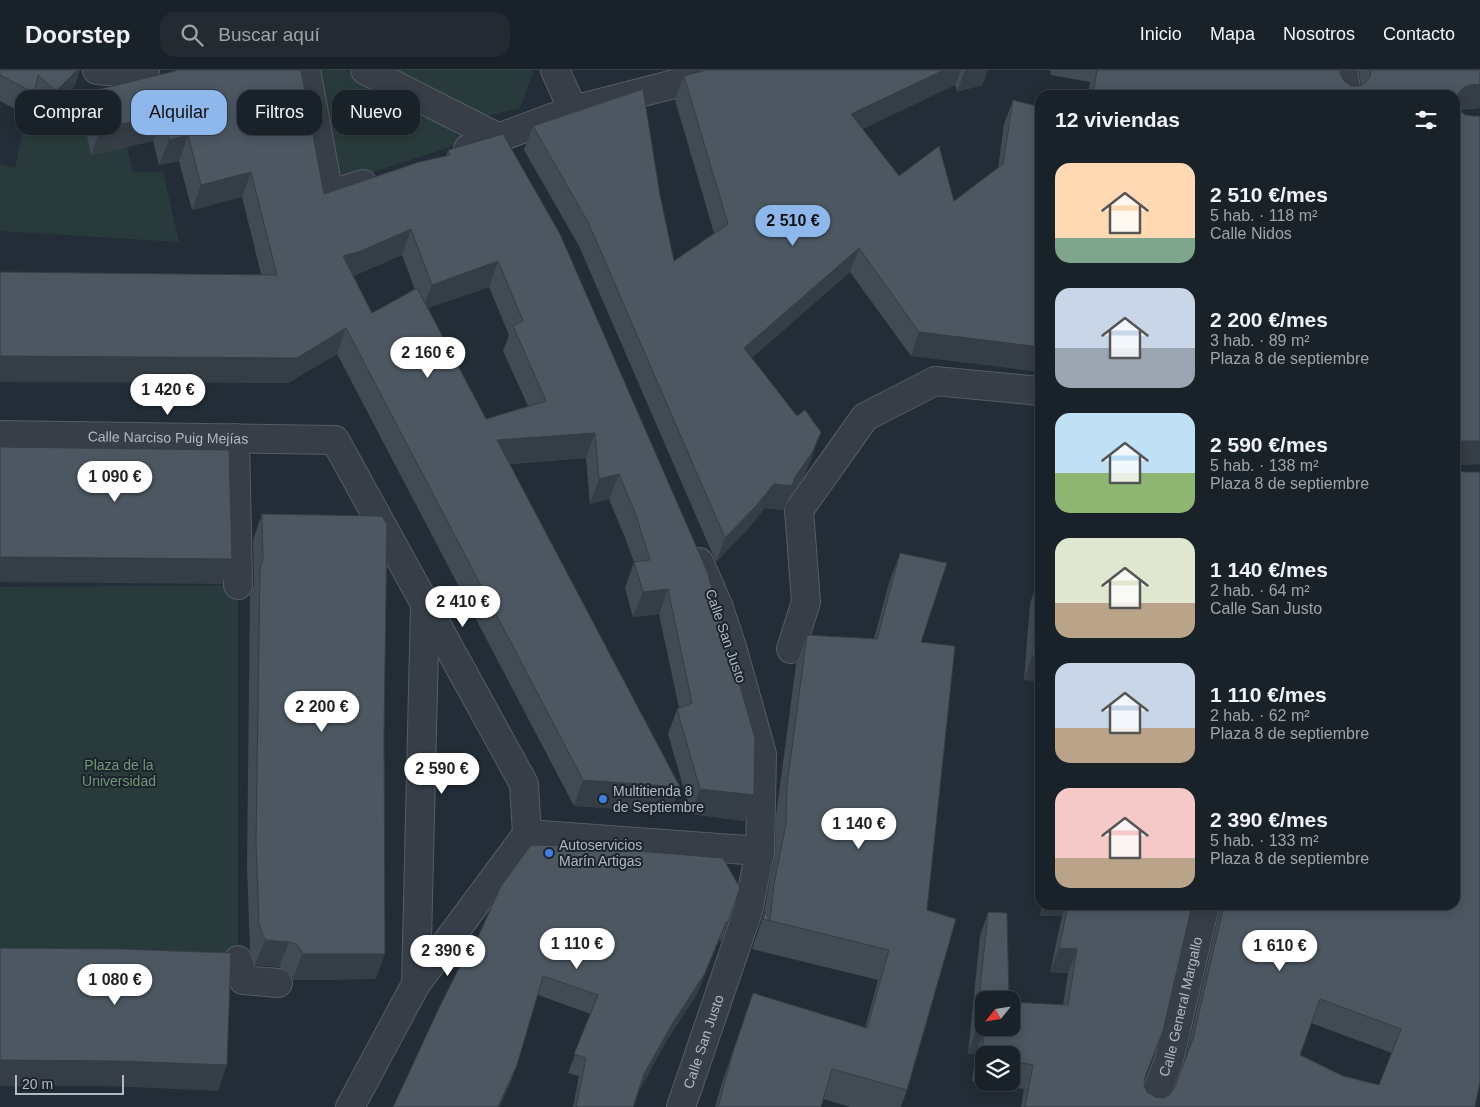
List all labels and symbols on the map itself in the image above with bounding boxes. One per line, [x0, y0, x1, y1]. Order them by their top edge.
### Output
pin: 2 510 € [747, 204, 839, 247]
pin: 2 160 € [382, 336, 474, 379]
pin: 1 420 € [122, 374, 214, 416]
street label: Calle Narciso Puig Mejías [88, 428, 248, 447]
pin: 1 090 € [69, 460, 161, 503]
pin: 2 410 € [417, 586, 509, 628]
street label: Calle San Justo [702, 587, 750, 685]
pin: 2 200 € [276, 690, 368, 733]
pin: 2 590 € [396, 752, 488, 795]
park label: Plaza de la Universidad [82, 757, 156, 789]
place label: Multitienda 8 de Septiembre [613, 783, 704, 815]
marker: Multitienda 8 de Septiembre [597, 793, 609, 805]
pin: 1 140 € [813, 808, 905, 850]
place label: Autoservicios Marín Artigas [559, 837, 642, 869]
marker: Autoservicios Marín Artigas [543, 847, 555, 859]
pin: 1 110 € [531, 928, 623, 970]
pin: 1 610 € [1234, 930, 1326, 972]
pin: 2 390 € [402, 934, 494, 977]
street label: Calle General Margallo [1155, 935, 1205, 1079]
pin: 1 080 € [69, 964, 161, 1006]
north arrow [975, 991, 1020, 1036]
street label: Calle San Justo [680, 992, 727, 1091]
scale bar [15, 1072, 124, 1095]

